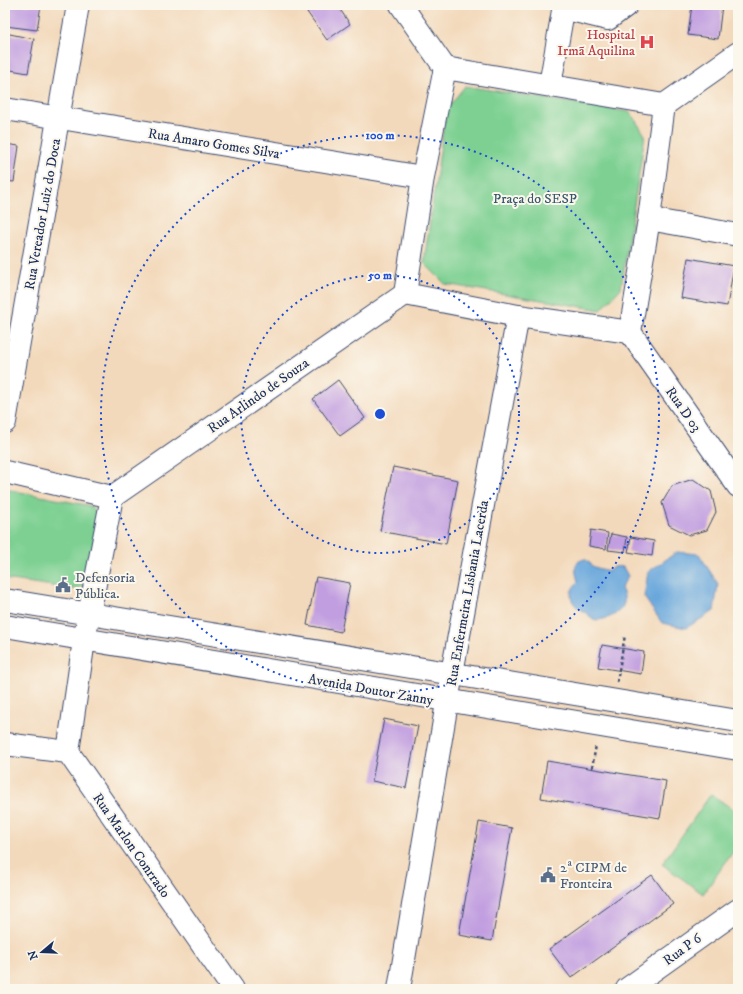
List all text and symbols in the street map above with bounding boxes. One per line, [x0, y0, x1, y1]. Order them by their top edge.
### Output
place label: Hospital Irmã Aquilina [557, 26, 636, 60]
hospital icon: Hospital Irmã Aquilina [638, 33, 656, 51]
street label: Rua Amaro Gomes Silva [147, 125, 281, 163]
text: 100 m [366, 128, 394, 143]
street label: Rua Vereador Luiz do Doca [21, 137, 65, 291]
park label: Praça do SESP [493, 190, 577, 208]
text: 50 m [367, 268, 392, 283]
street label: Rua Arlindo de Souza [204, 354, 313, 438]
street label: Rua D 03 [661, 383, 705, 436]
centre of rings [373, 407, 387, 421]
street label: Rua Enfermeira Lisbania Lacerda [443, 499, 493, 688]
place label: Defensoria Pública. [75, 569, 135, 603]
public building icon: Defensoria Pública. [54, 576, 72, 594]
street label: Avenida Doutor Zanny [307, 670, 435, 710]
street label: Rua Marlon Conrrado [88, 790, 174, 902]
place label: 2ª CIPM de Fronteira [560, 859, 627, 893]
public building icon: 2ª CIPM de Fronteira [539, 866, 557, 884]
street label: Rua P 6 [660, 929, 706, 970]
north arrow [22, 932, 62, 972]
text: N [25, 948, 42, 961]

